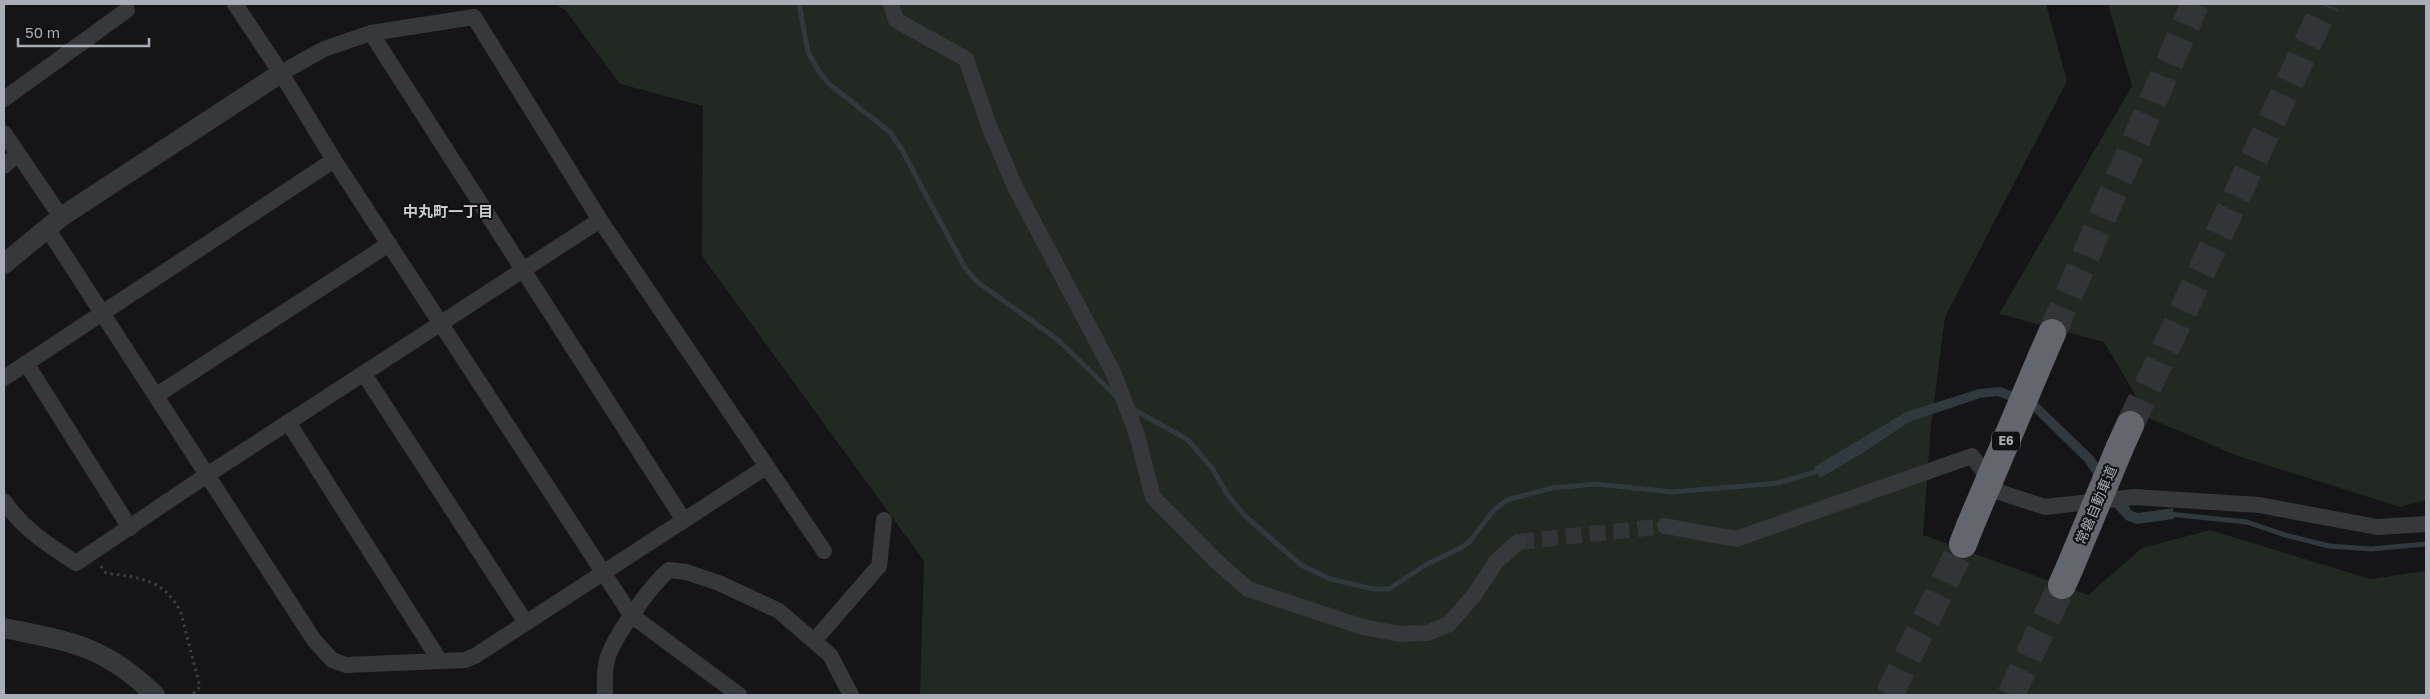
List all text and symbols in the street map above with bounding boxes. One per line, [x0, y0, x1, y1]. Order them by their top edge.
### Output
scale bar [18, 15, 149, 47]
text: 50 m [25, 23, 60, 41]
district label: 中丸町一丁目 [403, 202, 493, 220]
road number: E6 [1992, 432, 2020, 451]
street label: 常磐自動車道 [2071, 463, 2120, 547]

